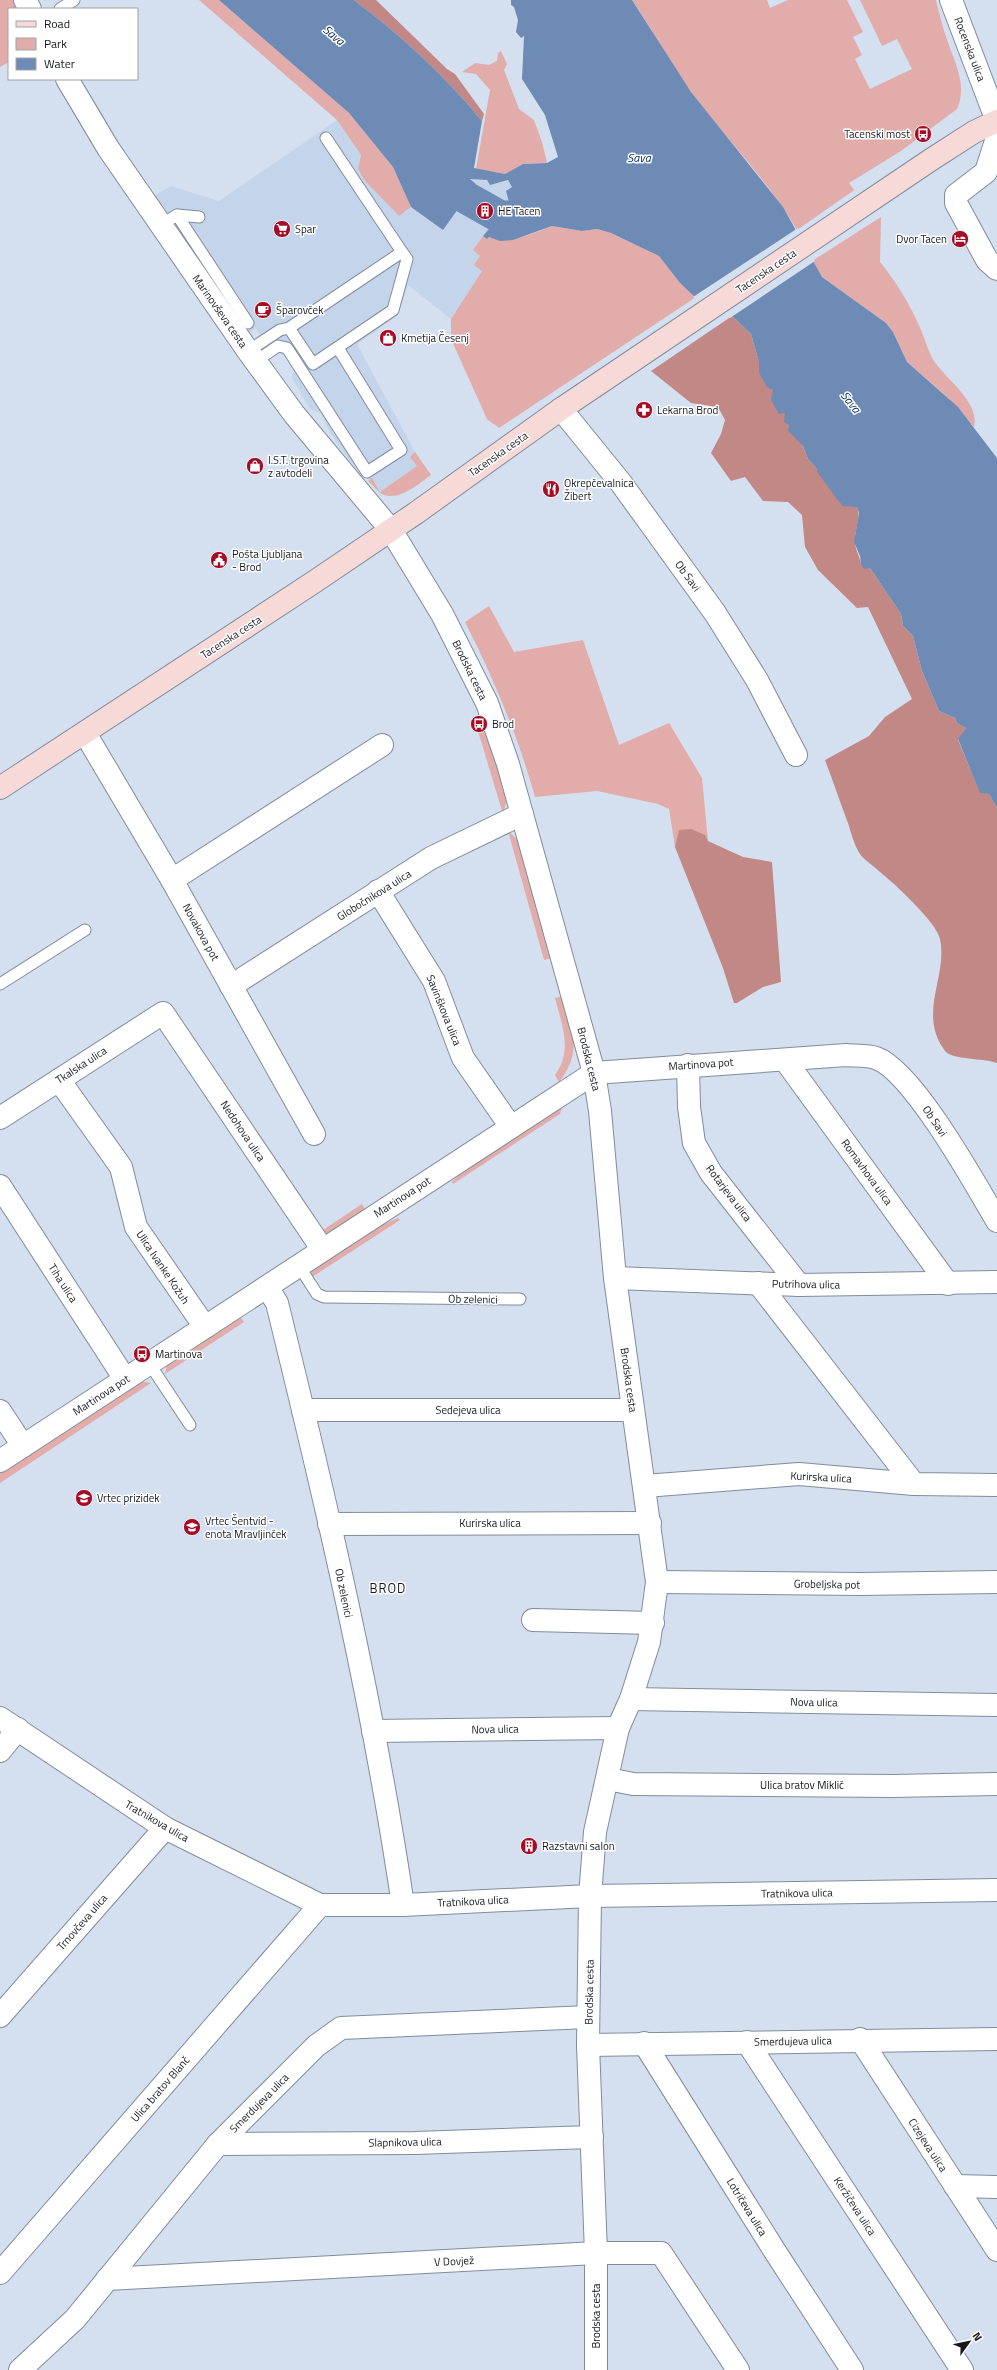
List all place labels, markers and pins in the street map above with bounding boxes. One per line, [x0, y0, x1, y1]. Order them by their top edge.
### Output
bus stop icon: Tacenski most [913, 124, 933, 144]
place label: Tacenski most [844, 126, 910, 142]
building icon: HE Tacen [475, 201, 495, 221]
place label: HE Tacen [498, 203, 541, 219]
supermarket icon: Spar [272, 219, 292, 239]
place label: Spar [295, 221, 316, 237]
hotel icon: Dvor Tacen [950, 229, 970, 249]
place label: Dvor Tacen [896, 231, 947, 247]
cafe icon: Šparovček [253, 300, 273, 320]
place label: Šparovček [276, 302, 324, 318]
shop icon: Kmetija Česenj [378, 328, 398, 348]
place label: Kmetija Česenj [401, 330, 469, 346]
pharmacy icon: Lekarna Brod [634, 400, 654, 420]
place label: Lekarna Brod [657, 402, 718, 418]
place label: I.S.T. trgovina z avtodeli [268, 452, 329, 481]
shop icon: I.S.T. trgovina z avtodeli [245, 456, 265, 476]
place label: Okrepčevalnica Žibert [564, 475, 634, 504]
restaurant icon: Okrepčevalnica Žibert [541, 479, 561, 499]
place label: Pošta Ljubljana - Brod [232, 546, 303, 575]
public building icon: Pošta Ljubljana - Brod [209, 550, 229, 570]
bus stop icon: Brod [469, 714, 489, 734]
place label: Brod [492, 716, 514, 732]
bus stop icon: Martinova [132, 1344, 152, 1364]
place label: Martinova [155, 1346, 203, 1362]
school or university icon: Vrtec prizidek [74, 1488, 94, 1508]
place label: Vrtec prizidek [97, 1490, 160, 1506]
place label: Vrtec Šentvid - enota Mravljinček [205, 1513, 287, 1542]
school or university icon: Vrtec Šentvid - enota Mravljinček [182, 1517, 202, 1537]
building icon: Razstavni salon [519, 1836, 539, 1856]
place label: Razstavni salon [542, 1838, 615, 1854]

